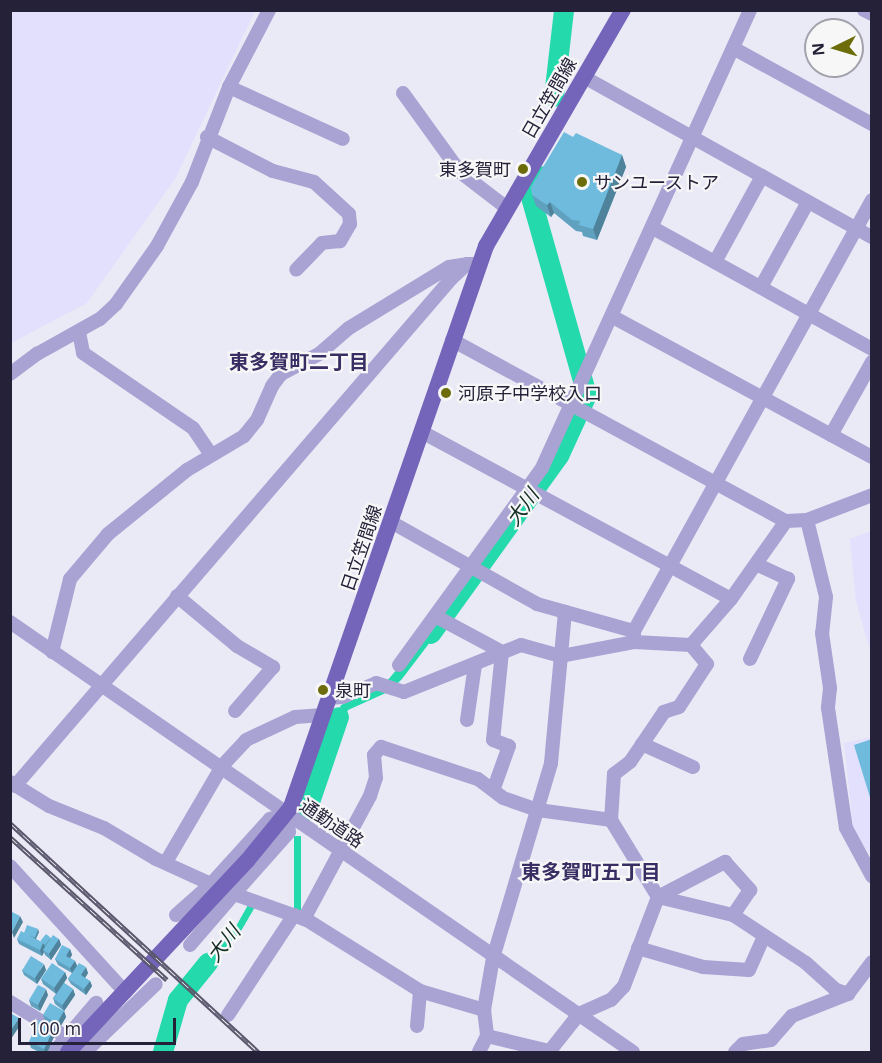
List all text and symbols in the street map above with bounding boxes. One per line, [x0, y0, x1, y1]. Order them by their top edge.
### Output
north arrow [804, 18, 864, 78]
text: N [807, 42, 830, 57]
street label: 日立笠間線 [517, 54, 581, 142]
place label: 東多賀町 [439, 158, 511, 180]
marker: 東多賀町 [516, 162, 530, 176]
place label: サンユーストア [594, 171, 720, 193]
marker: サンユーストア [575, 175, 589, 189]
district label: 東多賀町二丁目 [229, 349, 369, 373]
place label: 河原子中学校入口 [458, 382, 602, 404]
marker: 河原子中学校入口 [439, 386, 453, 400]
water label: 大川 [501, 484, 543, 530]
street label: 日立笠間線 [336, 502, 386, 594]
place label: 泉町 [335, 679, 371, 701]
marker: 泉町 [316, 683, 330, 697]
street label: 通勤道路 [296, 794, 368, 852]
district label: 東多賀町五丁目 [521, 859, 661, 883]
water label: 大川 [201, 920, 245, 966]
scale bar [21, 1006, 178, 1044]
text: 100 m [29, 1016, 81, 1040]

